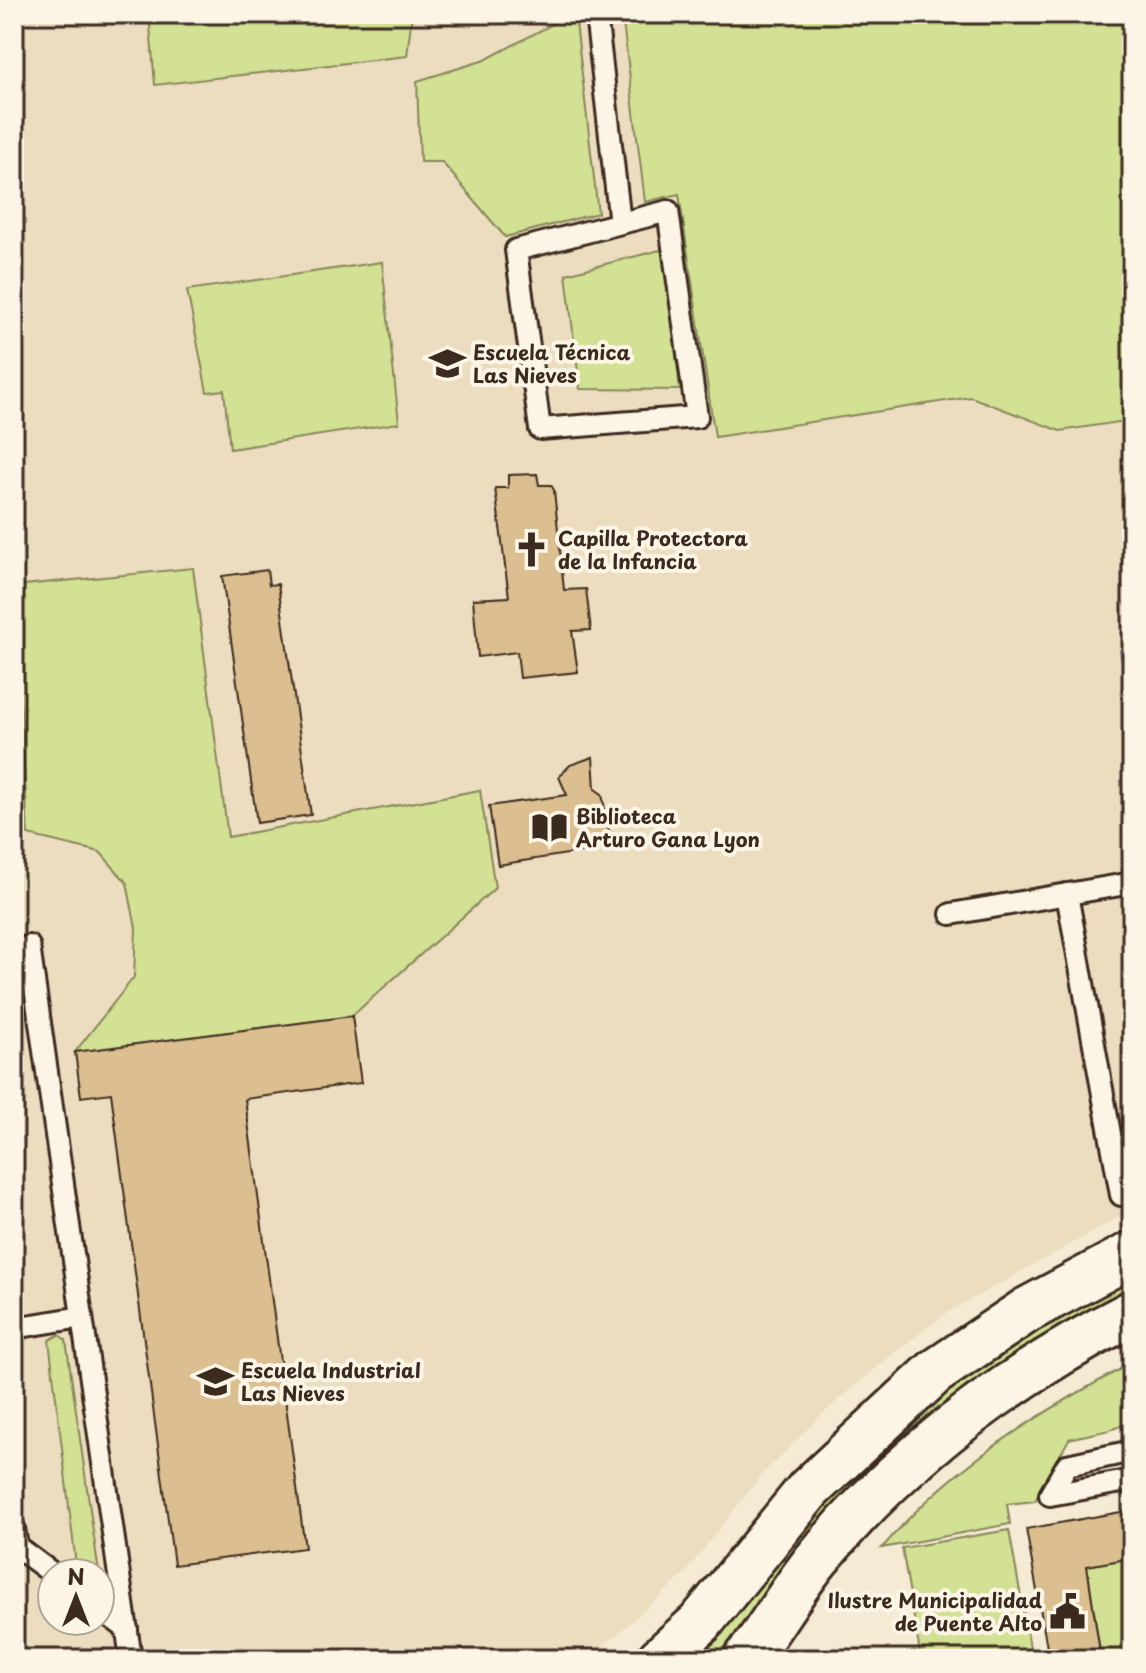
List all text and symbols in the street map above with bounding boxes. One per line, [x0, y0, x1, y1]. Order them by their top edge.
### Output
place label: Escuela Técnica Las Nieves [473, 337, 631, 390]
school or university icon: Escuela Técnica Las Nieves [428, 345, 466, 383]
place label: Capilla Protectora de la Infancia [558, 523, 748, 576]
church icon: Capilla Protectora de la Infancia [513, 531, 551, 569]
place label: Biblioteca Arturo Gana Lyon [576, 801, 760, 854]
library icon: Biblioteca Arturo Gana Lyon [531, 808, 569, 846]
place label: Escuela Industrial Las Nieves [241, 1355, 421, 1408]
school or university icon: Escuela Industrial Las Nieves [196, 1362, 234, 1400]
north arrow [36, 1557, 116, 1637]
text: N [67, 1559, 85, 1592]
place label: Ilustre Municipalidad de Puente Alto [828, 1585, 1043, 1638]
public building icon: Ilustre Municipalidad de Puente Alto [1049, 1593, 1087, 1631]

